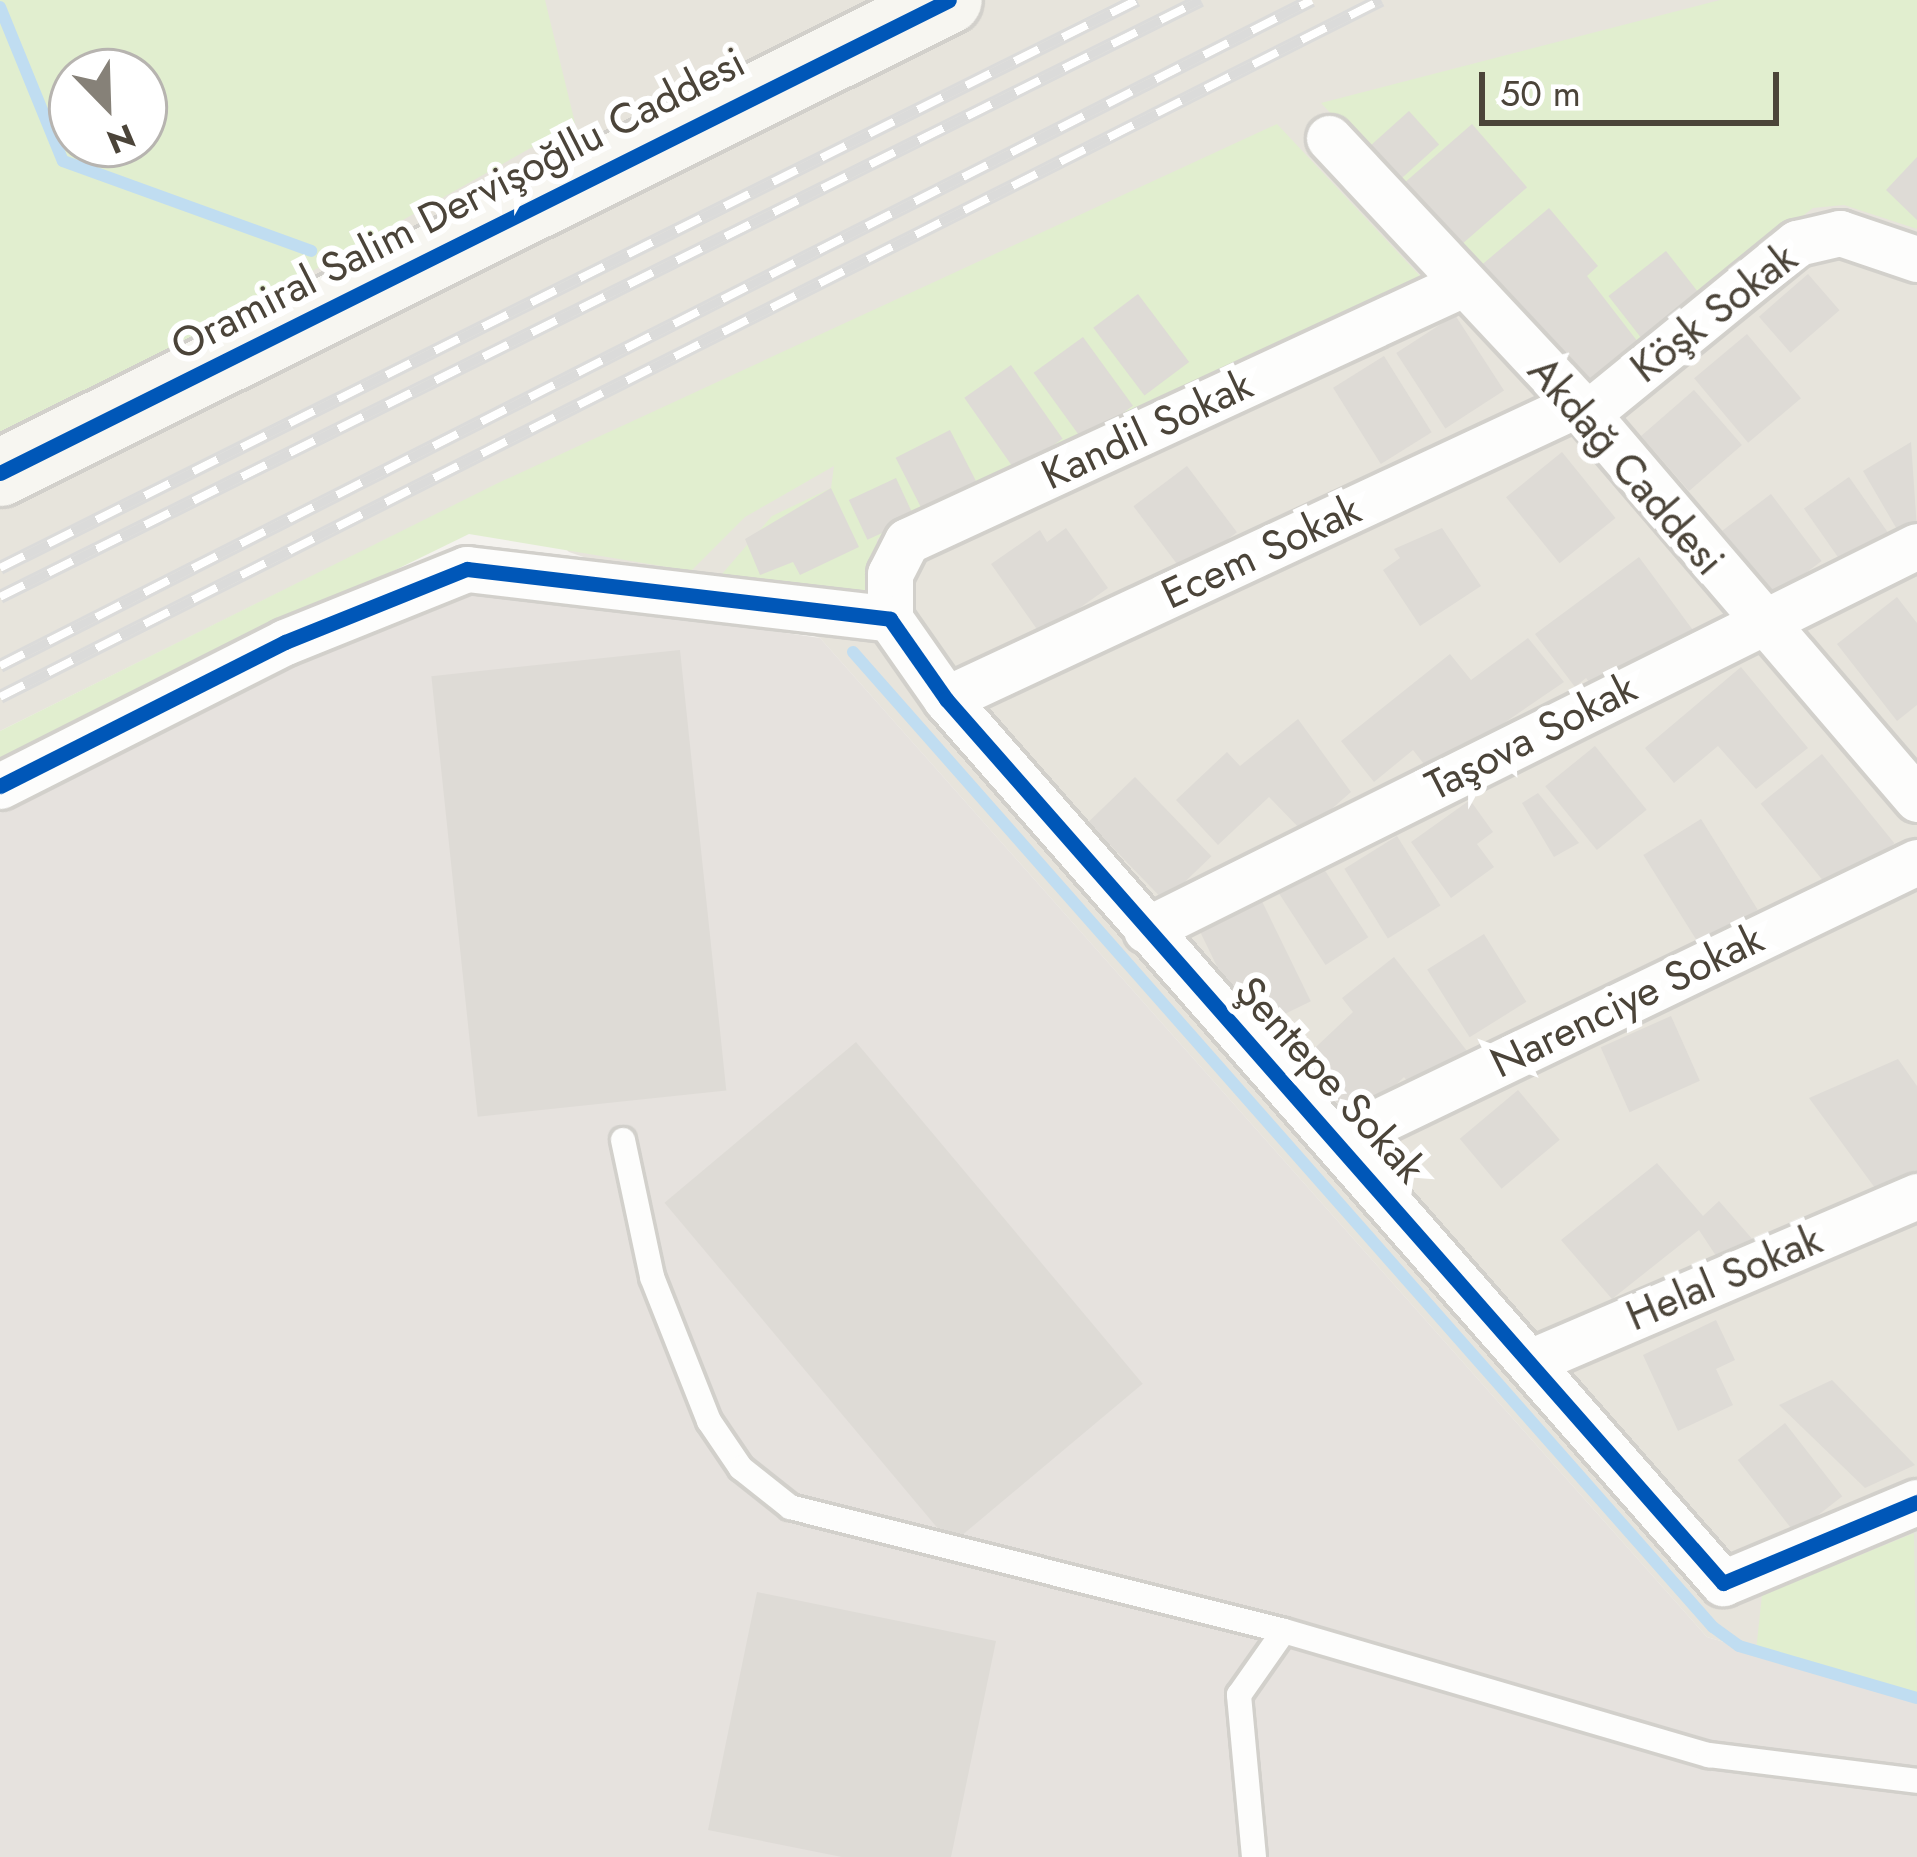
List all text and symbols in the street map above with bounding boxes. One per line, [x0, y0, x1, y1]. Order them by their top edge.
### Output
street label: Oramiral Salim Dervişoğllu Caddesi [163, 37, 753, 371]
north arrow [48, 48, 168, 168]
scale bar [1485, 48, 1785, 122]
text: 50 m [1500, 67, 1581, 119]
text: N [100, 112, 142, 166]
street label: Köşk Sokak [1621, 233, 1807, 393]
street label: Akdağ Caddesi [1517, 346, 1735, 586]
street label: Kandil Sokak [1034, 359, 1260, 501]
street label: Ecem Sokak [1154, 484, 1368, 620]
street label: Taşova Sokak [1417, 663, 1645, 811]
street label: Narenciye Sokak [1483, 913, 1771, 1089]
street label: Şentepe Sokak [1224, 967, 1436, 1193]
street label: Helal Sokak [1619, 1214, 1829, 1342]

